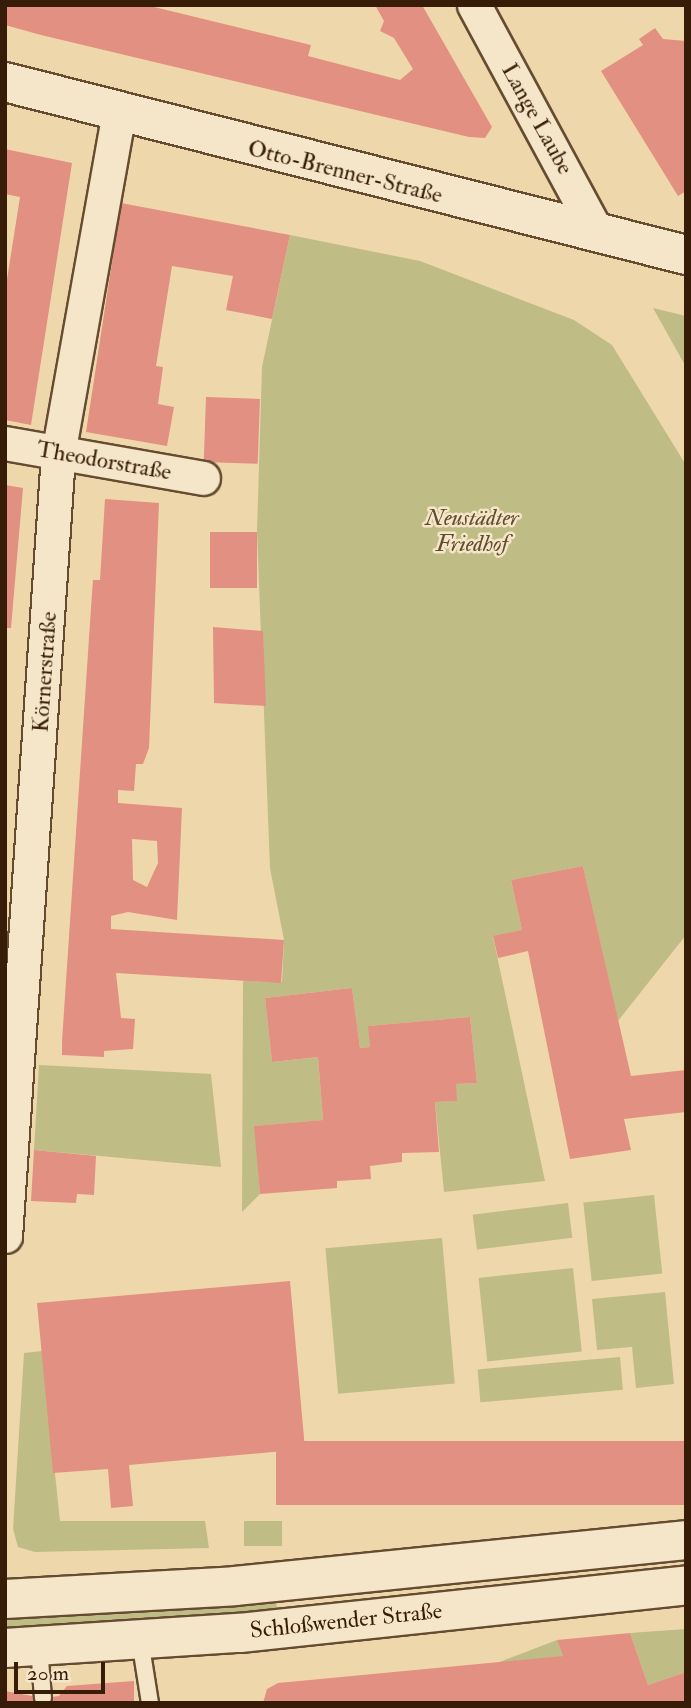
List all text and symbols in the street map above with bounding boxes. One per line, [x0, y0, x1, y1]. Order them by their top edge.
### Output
street label: Lange Laube [495, 59, 579, 179]
street label: Otto-Brenner-Straße [245, 134, 445, 210]
street label: Theodorstraße [35, 436, 173, 486]
park label: Neustädter Friedhof [425, 504, 519, 558]
street label: Körnerstraße [27, 611, 63, 733]
street label: Schloßwender Straße [249, 1597, 443, 1645]
scale bar [18, 1648, 108, 1692]
text: 20 m [27, 1660, 69, 1687]

